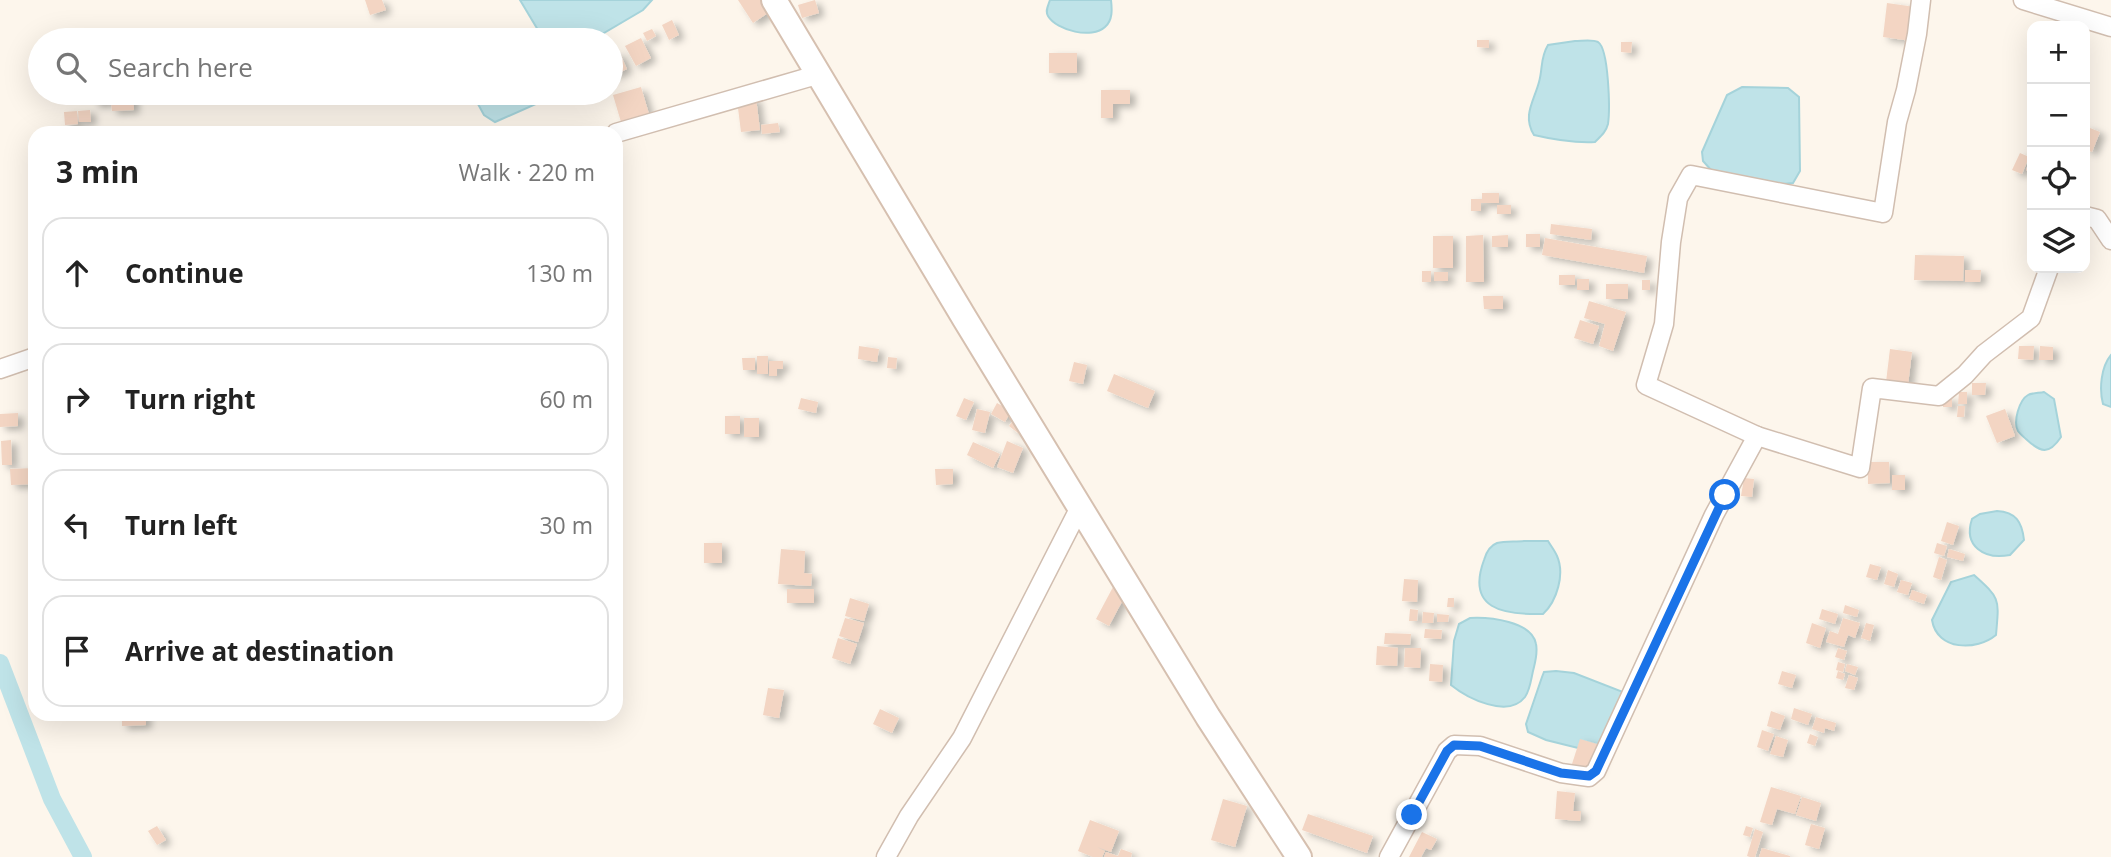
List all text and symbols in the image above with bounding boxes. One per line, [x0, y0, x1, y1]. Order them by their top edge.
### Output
map controls [2027, 21, 2090, 273]
button: + [2027, 21, 2090, 84]
search box [28, 28, 623, 105]
icon: search [52, 48, 90, 86]
text: Search here [108, 49, 253, 85]
button: − [2027, 84, 2090, 147]
button: locate [2027, 147, 2090, 210]
text: 3 min [56, 151, 139, 192]
text: Walk · 220 m [458, 156, 595, 188]
button: layers [2027, 210, 2090, 273]
icon: ahead [58, 254, 96, 292]
text: Continue [125, 255, 244, 291]
text: 130 m [526, 257, 593, 289]
icon: right [58, 380, 96, 418]
text: Turn right [125, 381, 256, 417]
text: 60 m [539, 383, 593, 415]
route start [1709, 479, 1740, 510]
icon: left [58, 506, 96, 544]
text: Turn left [125, 507, 237, 543]
text: 30 m [539, 509, 593, 541]
icon: arrive [58, 632, 96, 670]
text: Arrive at destination [125, 633, 394, 669]
route end [1396, 799, 1427, 830]

